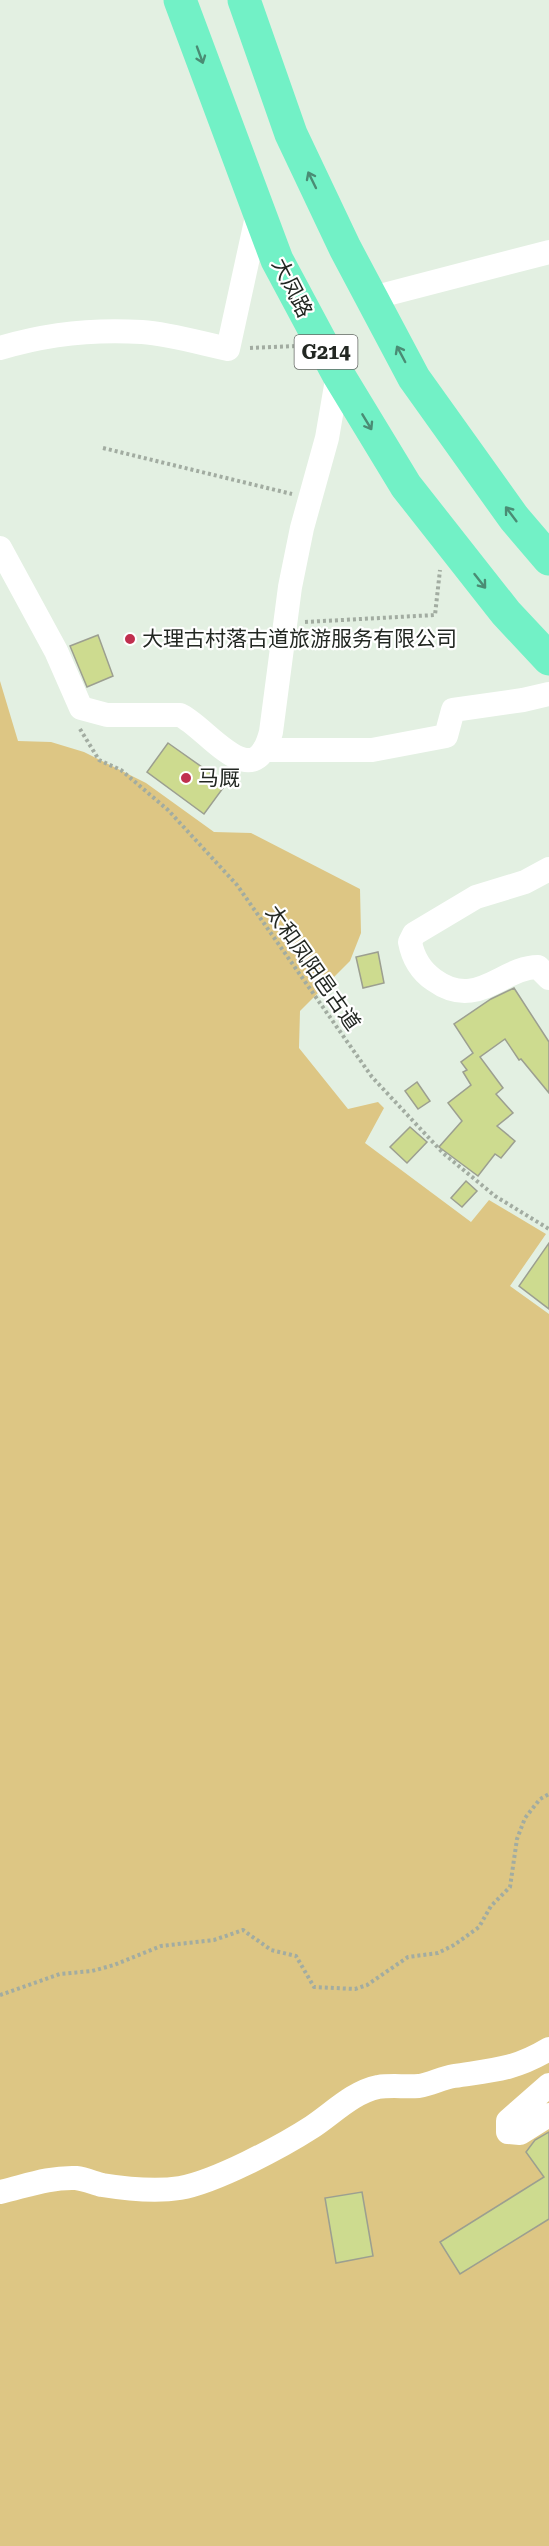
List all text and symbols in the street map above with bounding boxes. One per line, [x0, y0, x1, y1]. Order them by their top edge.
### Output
one-way arrow [195, 45, 206, 64]
one-way arrow [306, 171, 318, 189]
street label: 大凤路 [267, 254, 317, 322]
road number: G214 [294, 335, 358, 369]
one-way arrow [395, 345, 406, 363]
one-way arrow [362, 413, 374, 430]
one-way arrow [505, 507, 518, 523]
one-way arrow [474, 573, 487, 589]
place label: 大理古村落古道旅游服务有限公司 [142, 627, 457, 651]
marker: 大理古村落古道旅游服务有限公司 [123, 632, 137, 646]
place label: 马厩 [198, 766, 240, 790]
marker: 马厩 [179, 771, 193, 785]
street label: 太和凤阳邑古道 [261, 901, 365, 1035]

